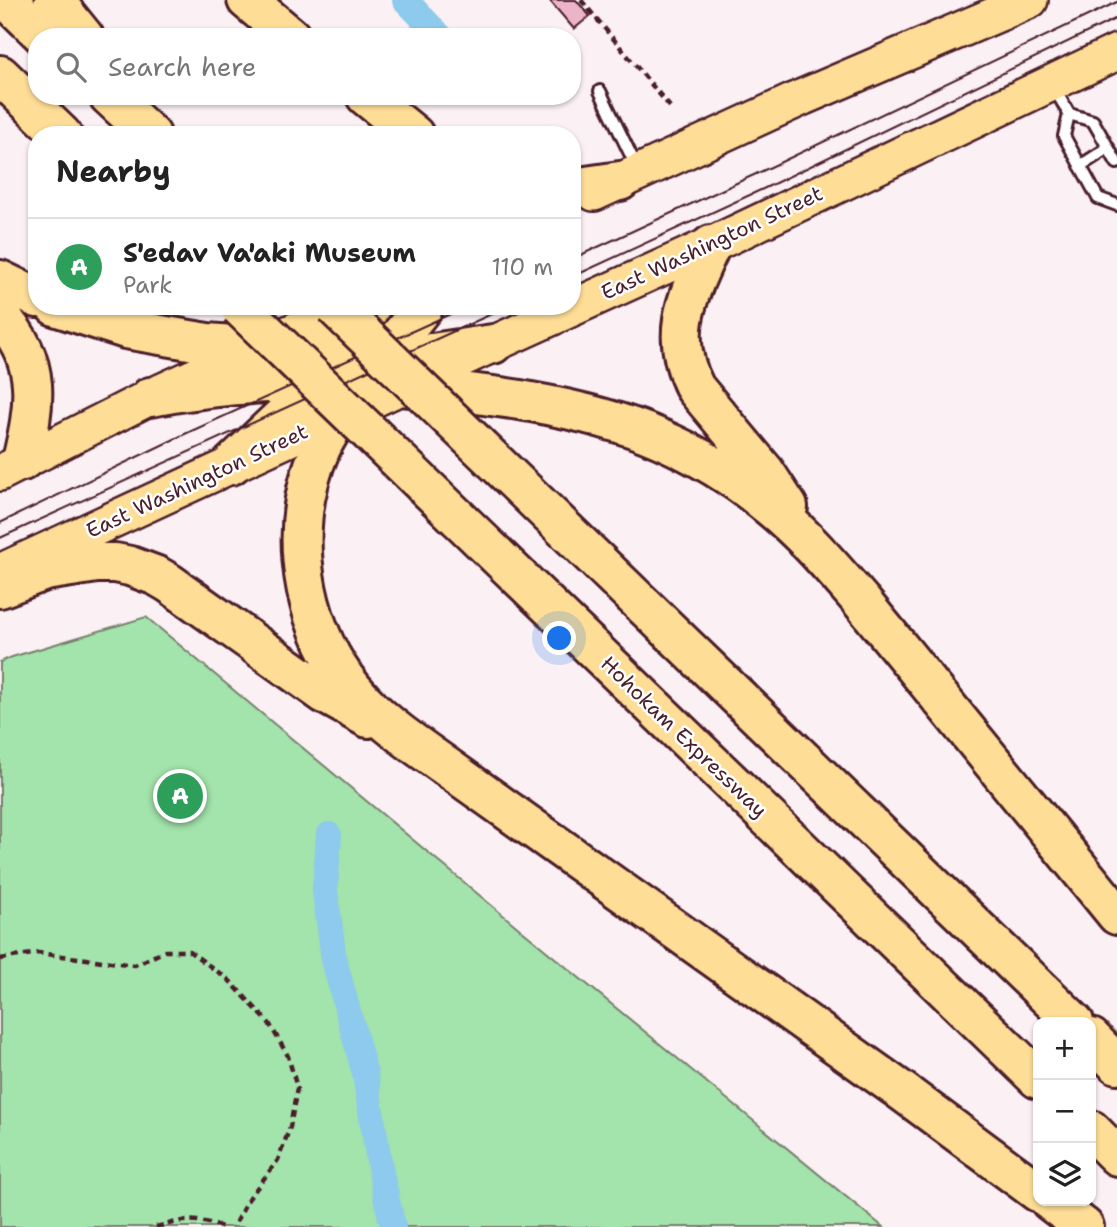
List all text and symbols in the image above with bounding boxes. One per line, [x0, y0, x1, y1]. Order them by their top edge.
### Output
search box [28, 28, 581, 105]
icon: search [52, 48, 90, 86]
text: Search here [108, 49, 257, 84]
text: Nearby [56, 151, 171, 192]
street label: East Washington Street [597, 179, 827, 307]
text: S'edav Va'aki Museum [123, 235, 416, 270]
text: A [70, 252, 88, 282]
text: 110 m [491, 252, 553, 282]
text: Park [123, 270, 172, 300]
street label: East Washington Street [82, 417, 312, 545]
your location [542, 621, 576, 655]
street label: Hohokam Expressway [595, 650, 773, 824]
pin: A [157, 770, 203, 822]
map controls [1033, 1017, 1096, 1206]
button: + [1033, 1017, 1096, 1080]
button: − [1033, 1080, 1096, 1143]
button: layers [1033, 1143, 1096, 1206]

